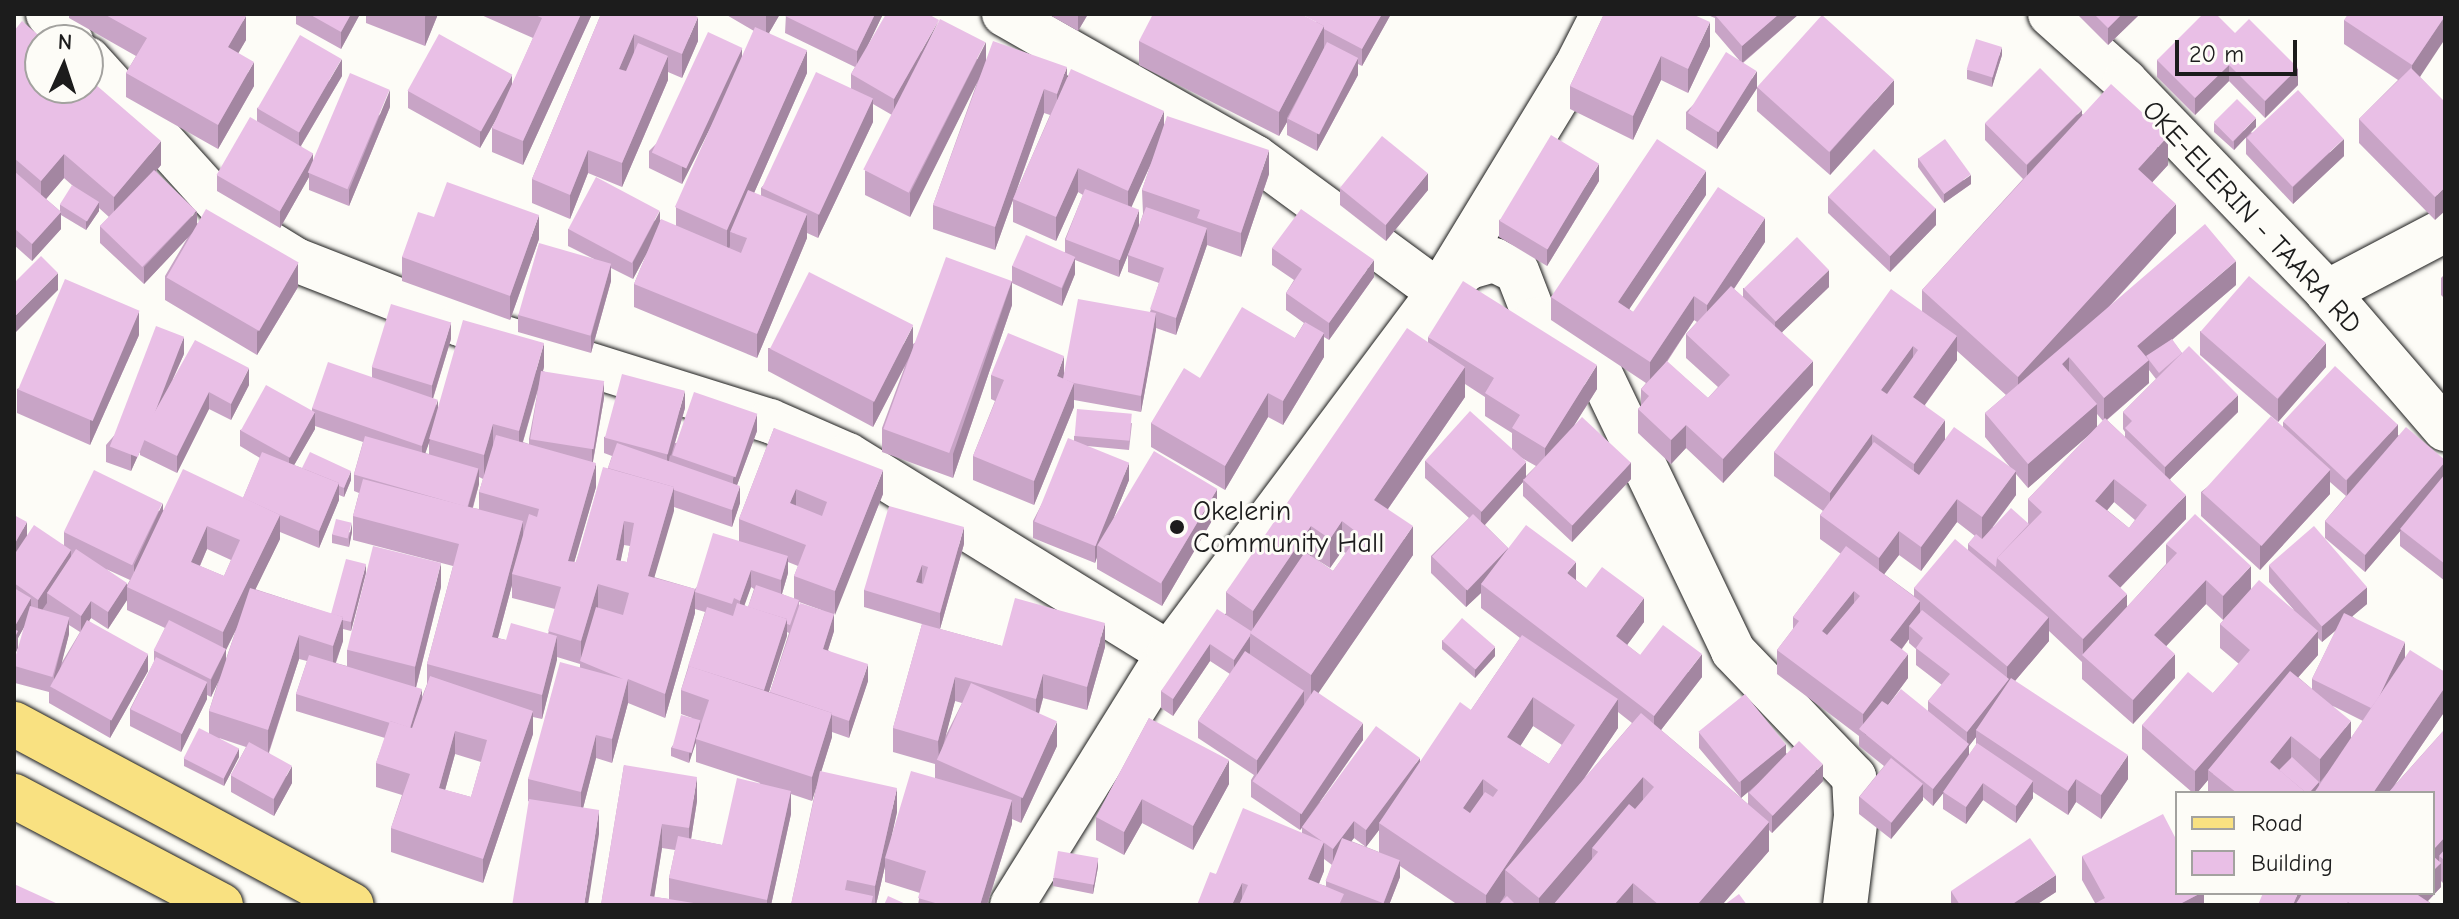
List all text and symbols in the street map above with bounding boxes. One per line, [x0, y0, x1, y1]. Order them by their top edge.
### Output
north arrow [24, 24, 104, 104]
scale bar [2179, 24, 2301, 74]
text: N [57, 29, 73, 55]
text: 20 m [2189, 40, 2244, 68]
street label: OKE-ELERIN - TAARA RD [2135, 93, 2369, 341]
place label: Okelerin Community Hall [1193, 494, 1384, 560]
marker: Okelerin Community Hall [1168, 518, 1186, 536]
legend [2175, 791, 2435, 895]
text: Road [2251, 809, 2303, 837]
text: Building [2251, 849, 2333, 877]

